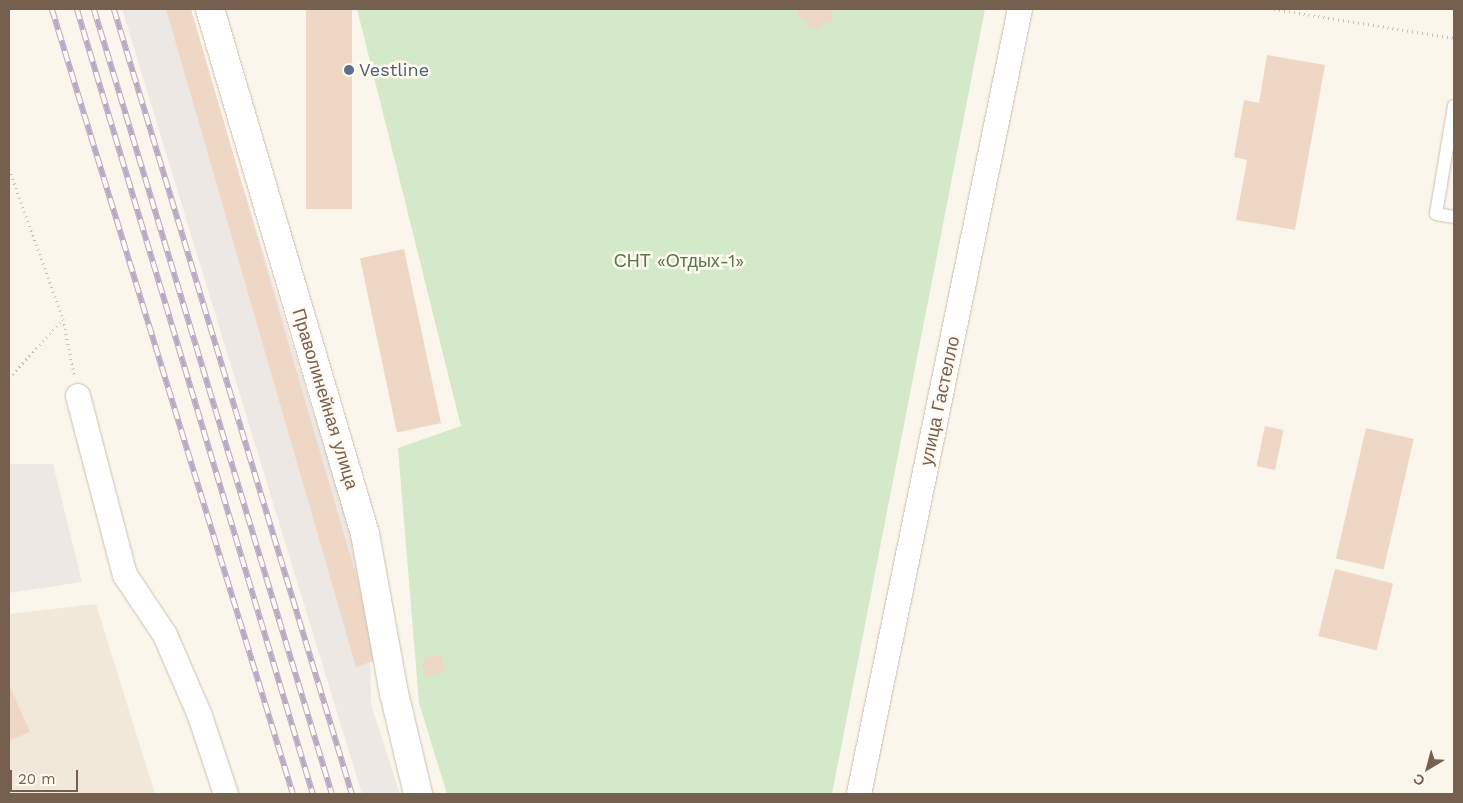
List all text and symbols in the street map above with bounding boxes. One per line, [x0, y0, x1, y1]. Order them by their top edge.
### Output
place label: Vestline [359, 59, 429, 81]
marker: Vestline [343, 64, 355, 76]
park label: СНТ «Отдых-1» [614, 250, 744, 272]
street label: Праволинейная улица [287, 306, 363, 492]
street label: улица Гастелло [916, 334, 964, 468]
north arrow [1403, 743, 1453, 793]
scale bar [12, 760, 80, 792]
text: 20 m [18, 770, 56, 788]
text: С [1410, 771, 1428, 789]

